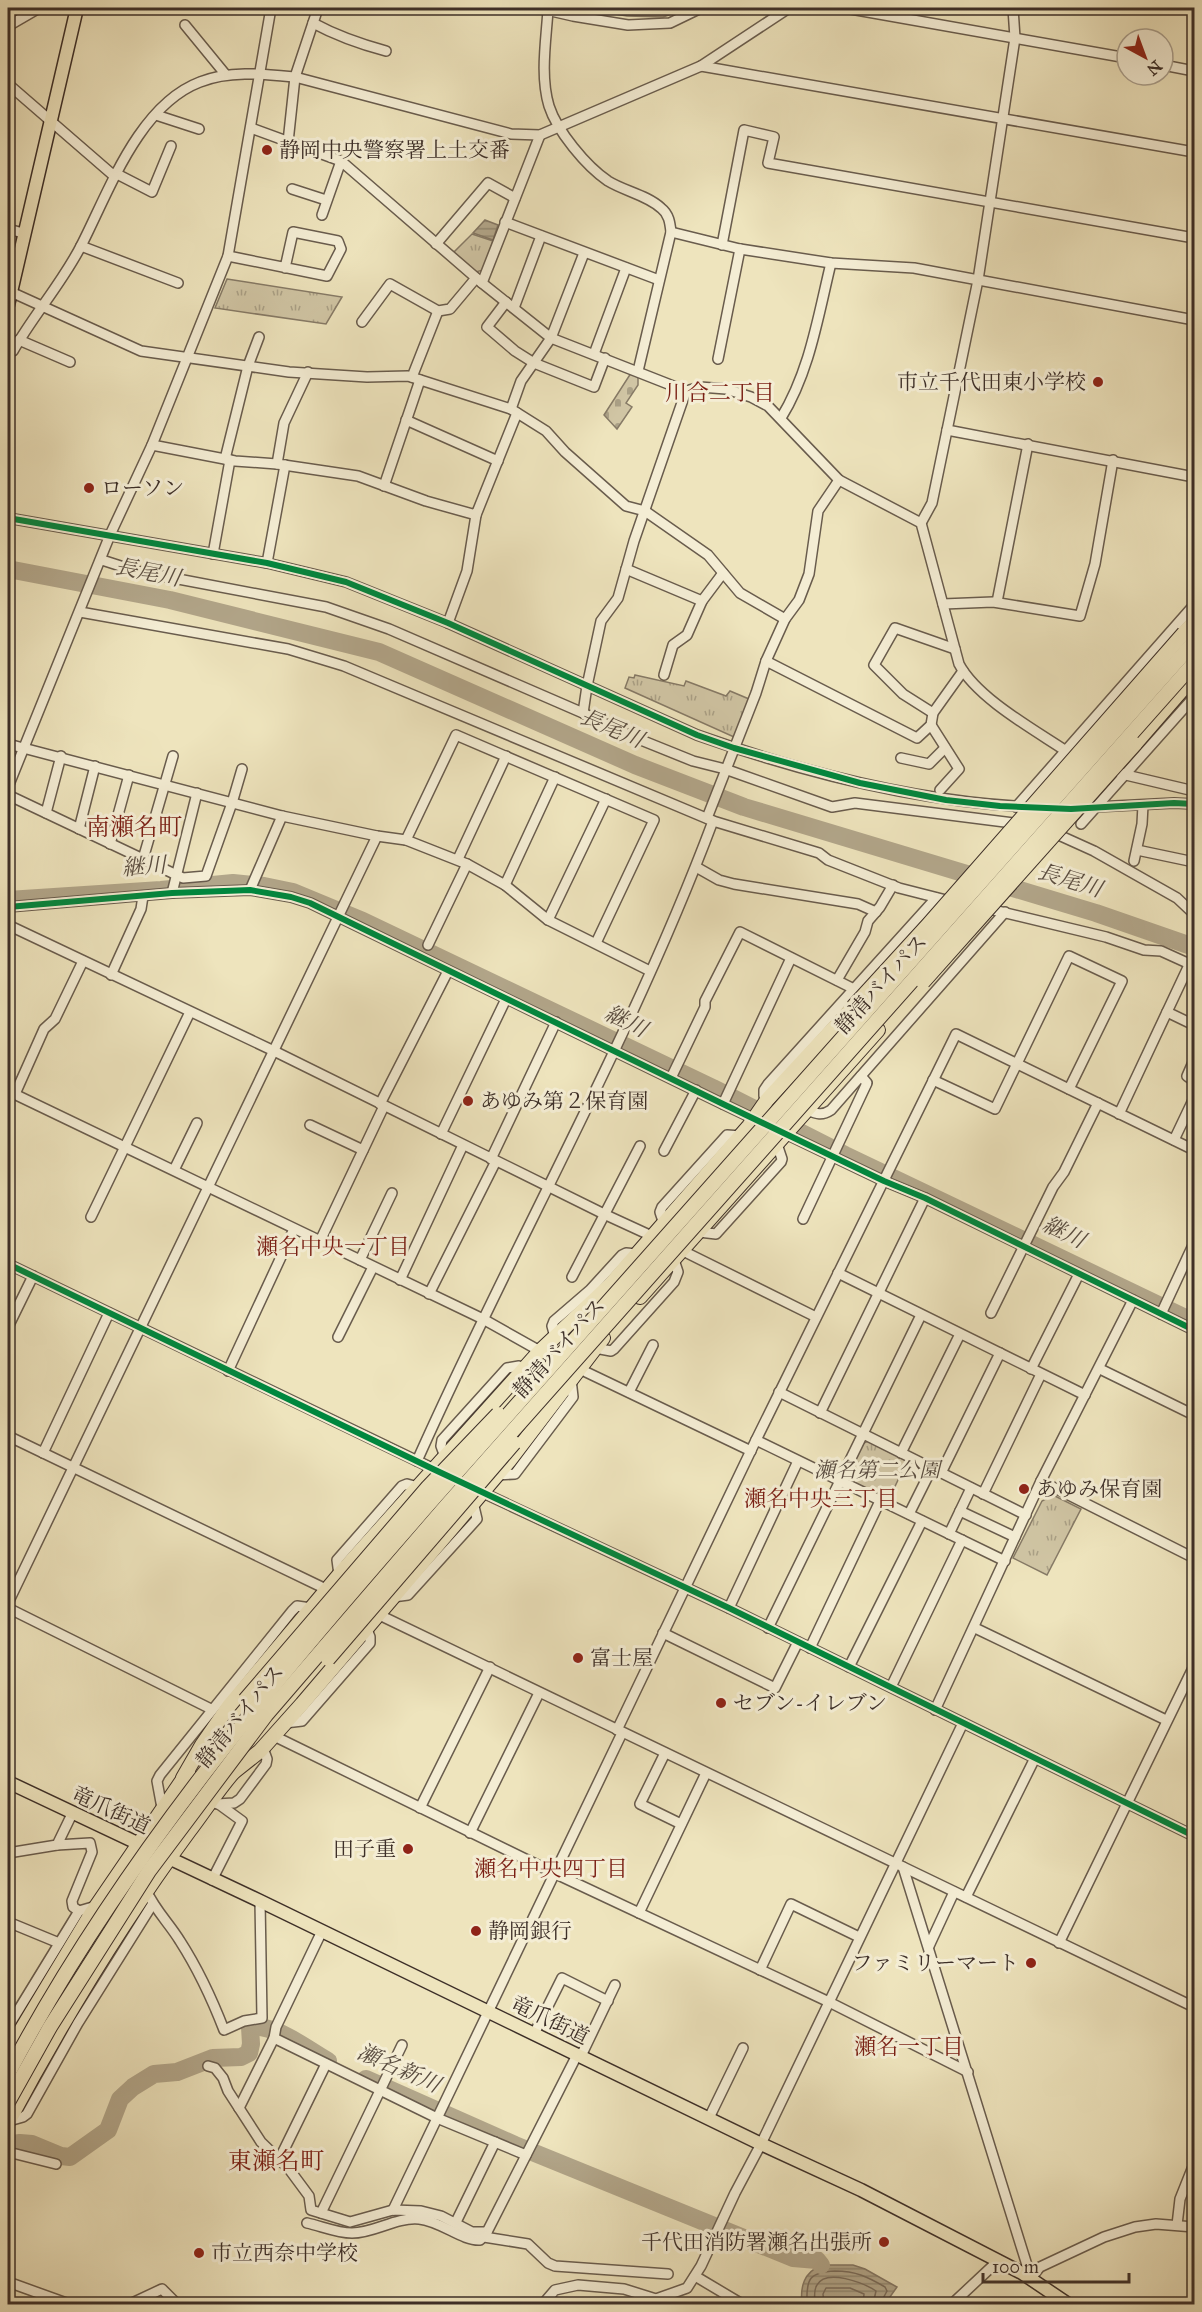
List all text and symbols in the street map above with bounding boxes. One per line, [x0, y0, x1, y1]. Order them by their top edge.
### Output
north arrow [1115, 27, 1175, 87]
text: N [1143, 56, 1166, 80]
place label: 静岡中央警察署上土交番 [279, 137, 510, 163]
marker: 静岡中央警察署上土交番 [260, 143, 274, 157]
place label: 市立千代田東小学校 [897, 369, 1086, 395]
marker: 市立千代田東小学校 [1091, 375, 1105, 389]
district label: 川合二丁目 [665, 379, 775, 406]
place label: ローソン [101, 475, 184, 501]
marker: ローソン [82, 481, 96, 495]
water label: 長尾川 [113, 552, 185, 592]
water label: 長尾川 [576, 703, 649, 754]
district label: 南瀬名町 [86, 812, 182, 842]
water label: 継川 [121, 851, 169, 881]
water label: 長尾川 [1034, 857, 1107, 903]
street label: 静清バイパス [829, 929, 933, 1039]
water label: 継川 [600, 999, 653, 1044]
place label: あゆみ第２保育園 [480, 1088, 648, 1114]
marker: あゆみ第２保育園 [461, 1094, 475, 1108]
water label: 継川 [1038, 1210, 1091, 1255]
district label: 瀬名中央一丁目 [256, 1233, 410, 1260]
street label: 静清バイパス [507, 1293, 611, 1403]
park label: 瀬名第二公園 [814, 1457, 943, 1483]
place label: あゆみ保育園 [1036, 1476, 1162, 1502]
marker: あゆみ保育園 [1017, 1482, 1031, 1496]
district label: 瀬名中央三丁目 [744, 1485, 898, 1512]
place label: 富士屋 [590, 1645, 653, 1671]
marker: 富士屋 [571, 1651, 585, 1665]
street label: 静清バイパス [190, 1659, 290, 1773]
place label: セブン-イレブン [733, 1690, 887, 1716]
marker: セブン-イレブン [714, 1696, 728, 1710]
street label: 竜爪街道 [67, 1780, 155, 1840]
place label: 田子重 [333, 1836, 396, 1862]
marker: 田子重 [401, 1842, 415, 1856]
district label: 瀬名中央四丁目 [474, 1855, 628, 1882]
place label: 静岡銀行 [488, 1918, 572, 1944]
marker: 静岡銀行 [469, 1924, 483, 1938]
place label: ファミリーマート [851, 1950, 1019, 1976]
marker: ファミリーマート [1024, 1956, 1038, 1970]
street label: 竜爪街道 [507, 1990, 593, 2050]
district label: 瀬名一丁目 [854, 2033, 964, 2060]
water label: 瀬名新川 [353, 2038, 447, 2099]
district label: 東瀬名町 [228, 2146, 324, 2176]
place label: 千代田消防署瀬名出張所 [641, 2229, 872, 2255]
marker: 千代田消防署瀬名出張所 [877, 2235, 891, 2249]
place label: 市立西奈中学校 [211, 2240, 358, 2266]
marker: 市立西奈中学校 [192, 2246, 206, 2260]
scale bar [983, 2246, 1128, 2284]
text: 100 m [992, 2256, 1039, 2278]

